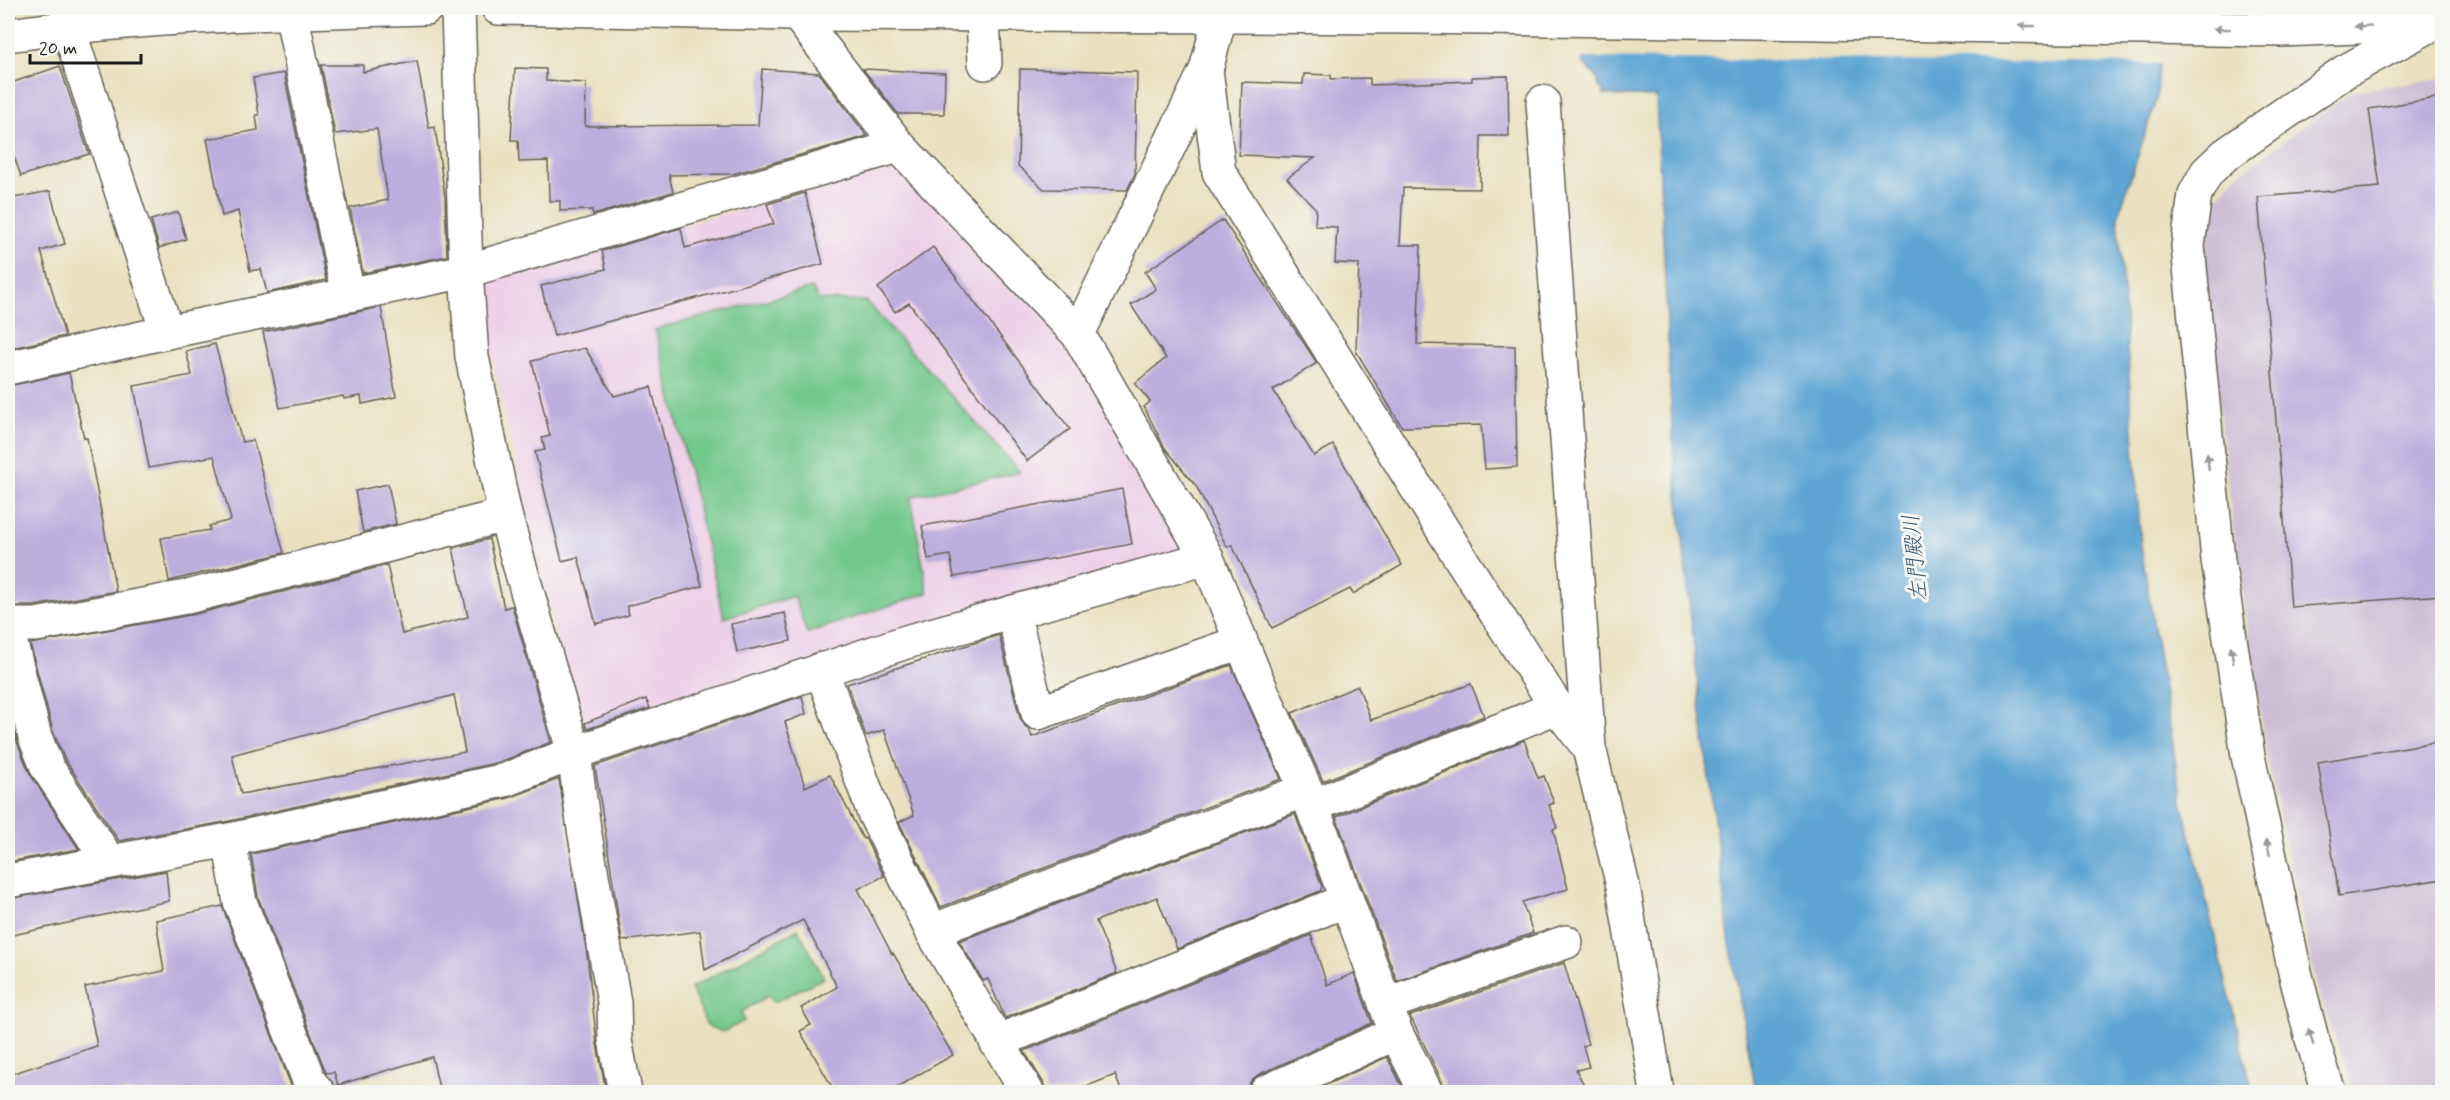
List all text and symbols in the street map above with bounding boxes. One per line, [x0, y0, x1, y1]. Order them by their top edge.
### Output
one-way arrow [2017, 22, 2036, 31]
one-way arrow [2354, 22, 2373, 31]
one-way arrow [2212, 24, 2231, 34]
scale bar [30, 27, 141, 65]
text: 20 m [39, 37, 77, 61]
one-way arrow [2203, 452, 2213, 471]
water label: 左門殿川 [1897, 513, 1935, 603]
one-way arrow [2228, 645, 2237, 664]
one-way arrow [2262, 837, 2272, 856]
one-way arrow [2306, 1028, 2316, 1046]

